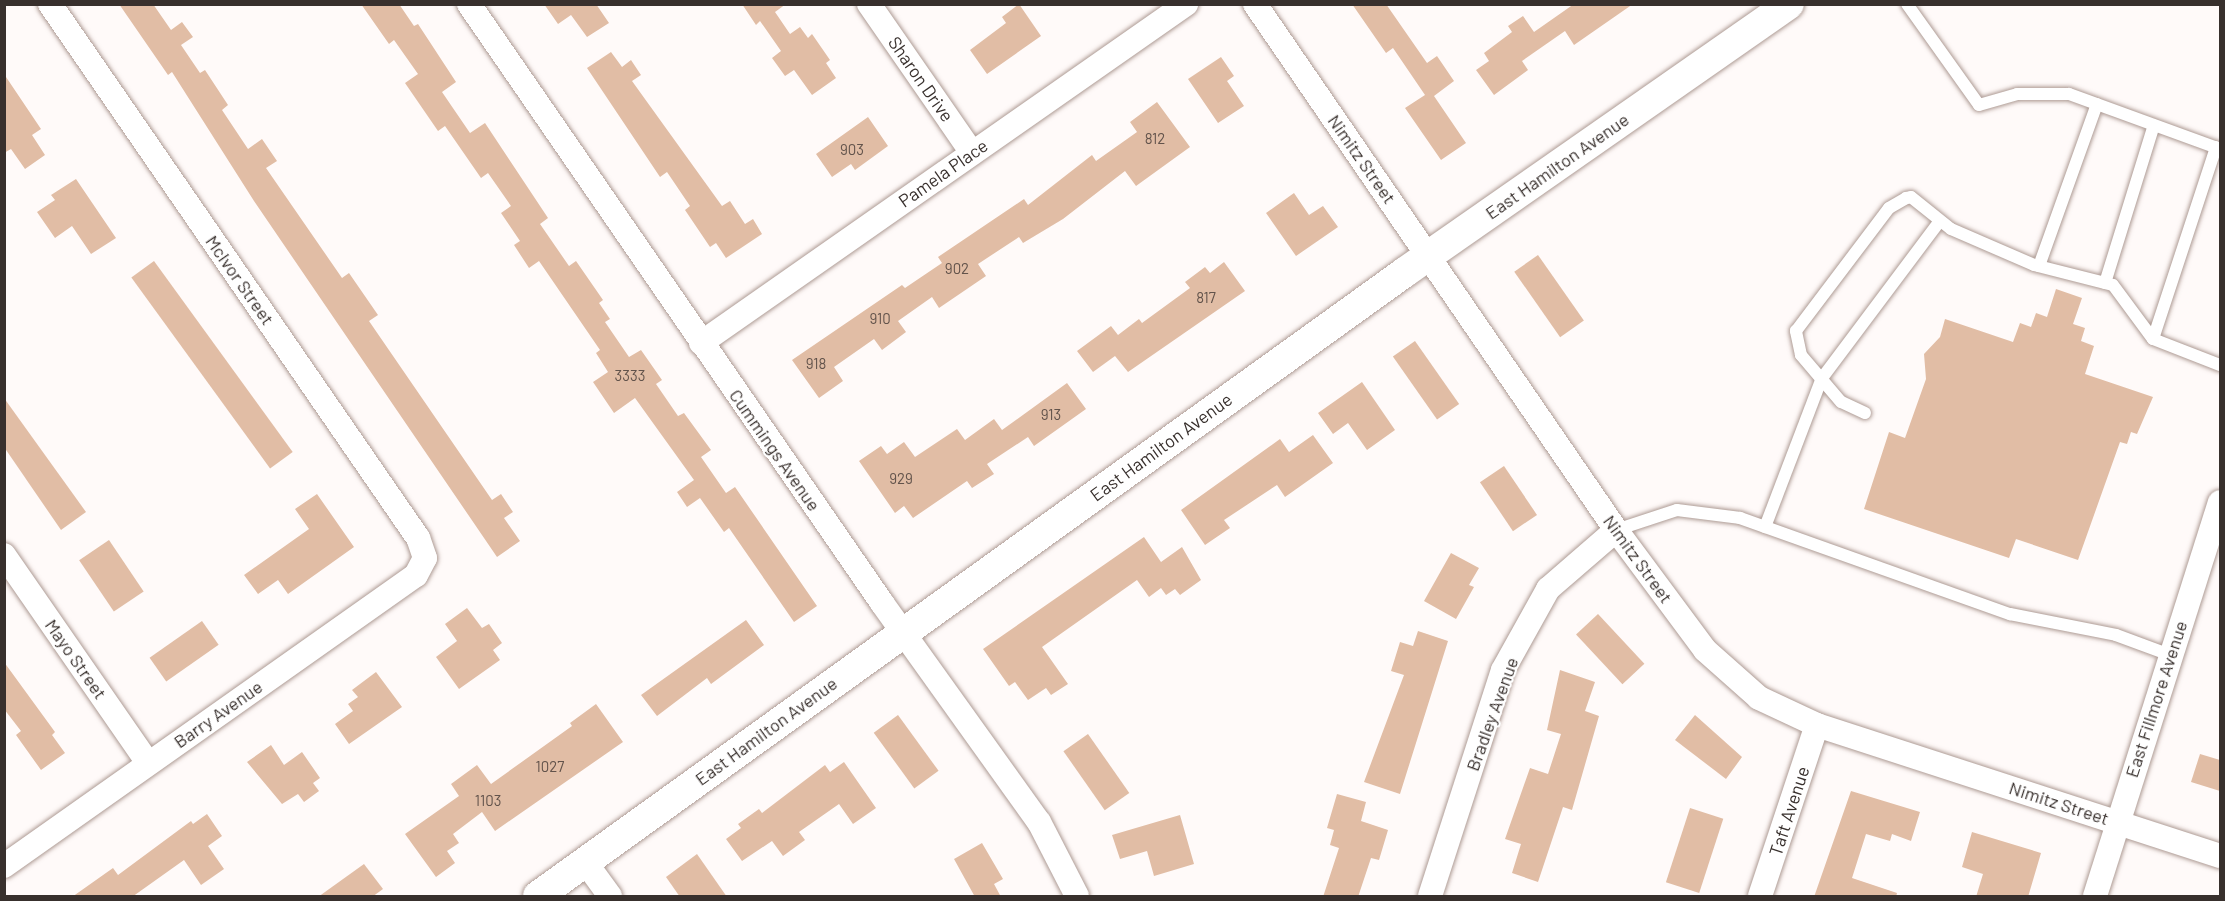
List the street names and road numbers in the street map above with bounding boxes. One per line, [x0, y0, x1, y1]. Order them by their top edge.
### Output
street label: Sharon Drive [884, 32, 958, 126]
street label: East Hamilton Avenue [1481, 108, 1633, 224]
street label: Nimitz Street [1323, 110, 1401, 208]
street label: Pamela Place [894, 134, 992, 212]
street label: McIvor Street [201, 231, 279, 329]
street label: Cummings Avenue [725, 385, 825, 515]
street label: East Hamilton Avenue [1086, 388, 1236, 506]
street label: Nimitz Street [1599, 511, 1677, 607]
street label: Mayo Street [41, 615, 111, 703]
street label: East Fillmore Avenue [2120, 618, 2192, 780]
street label: Bradley Avenue [1461, 654, 1523, 774]
street label: East Hamilton Avenue [691, 672, 841, 790]
street label: Barry Avenue [170, 676, 266, 752]
street label: Taft Avenue [1764, 764, 1814, 858]
street label: Nimitz Street [2006, 777, 2112, 829]

